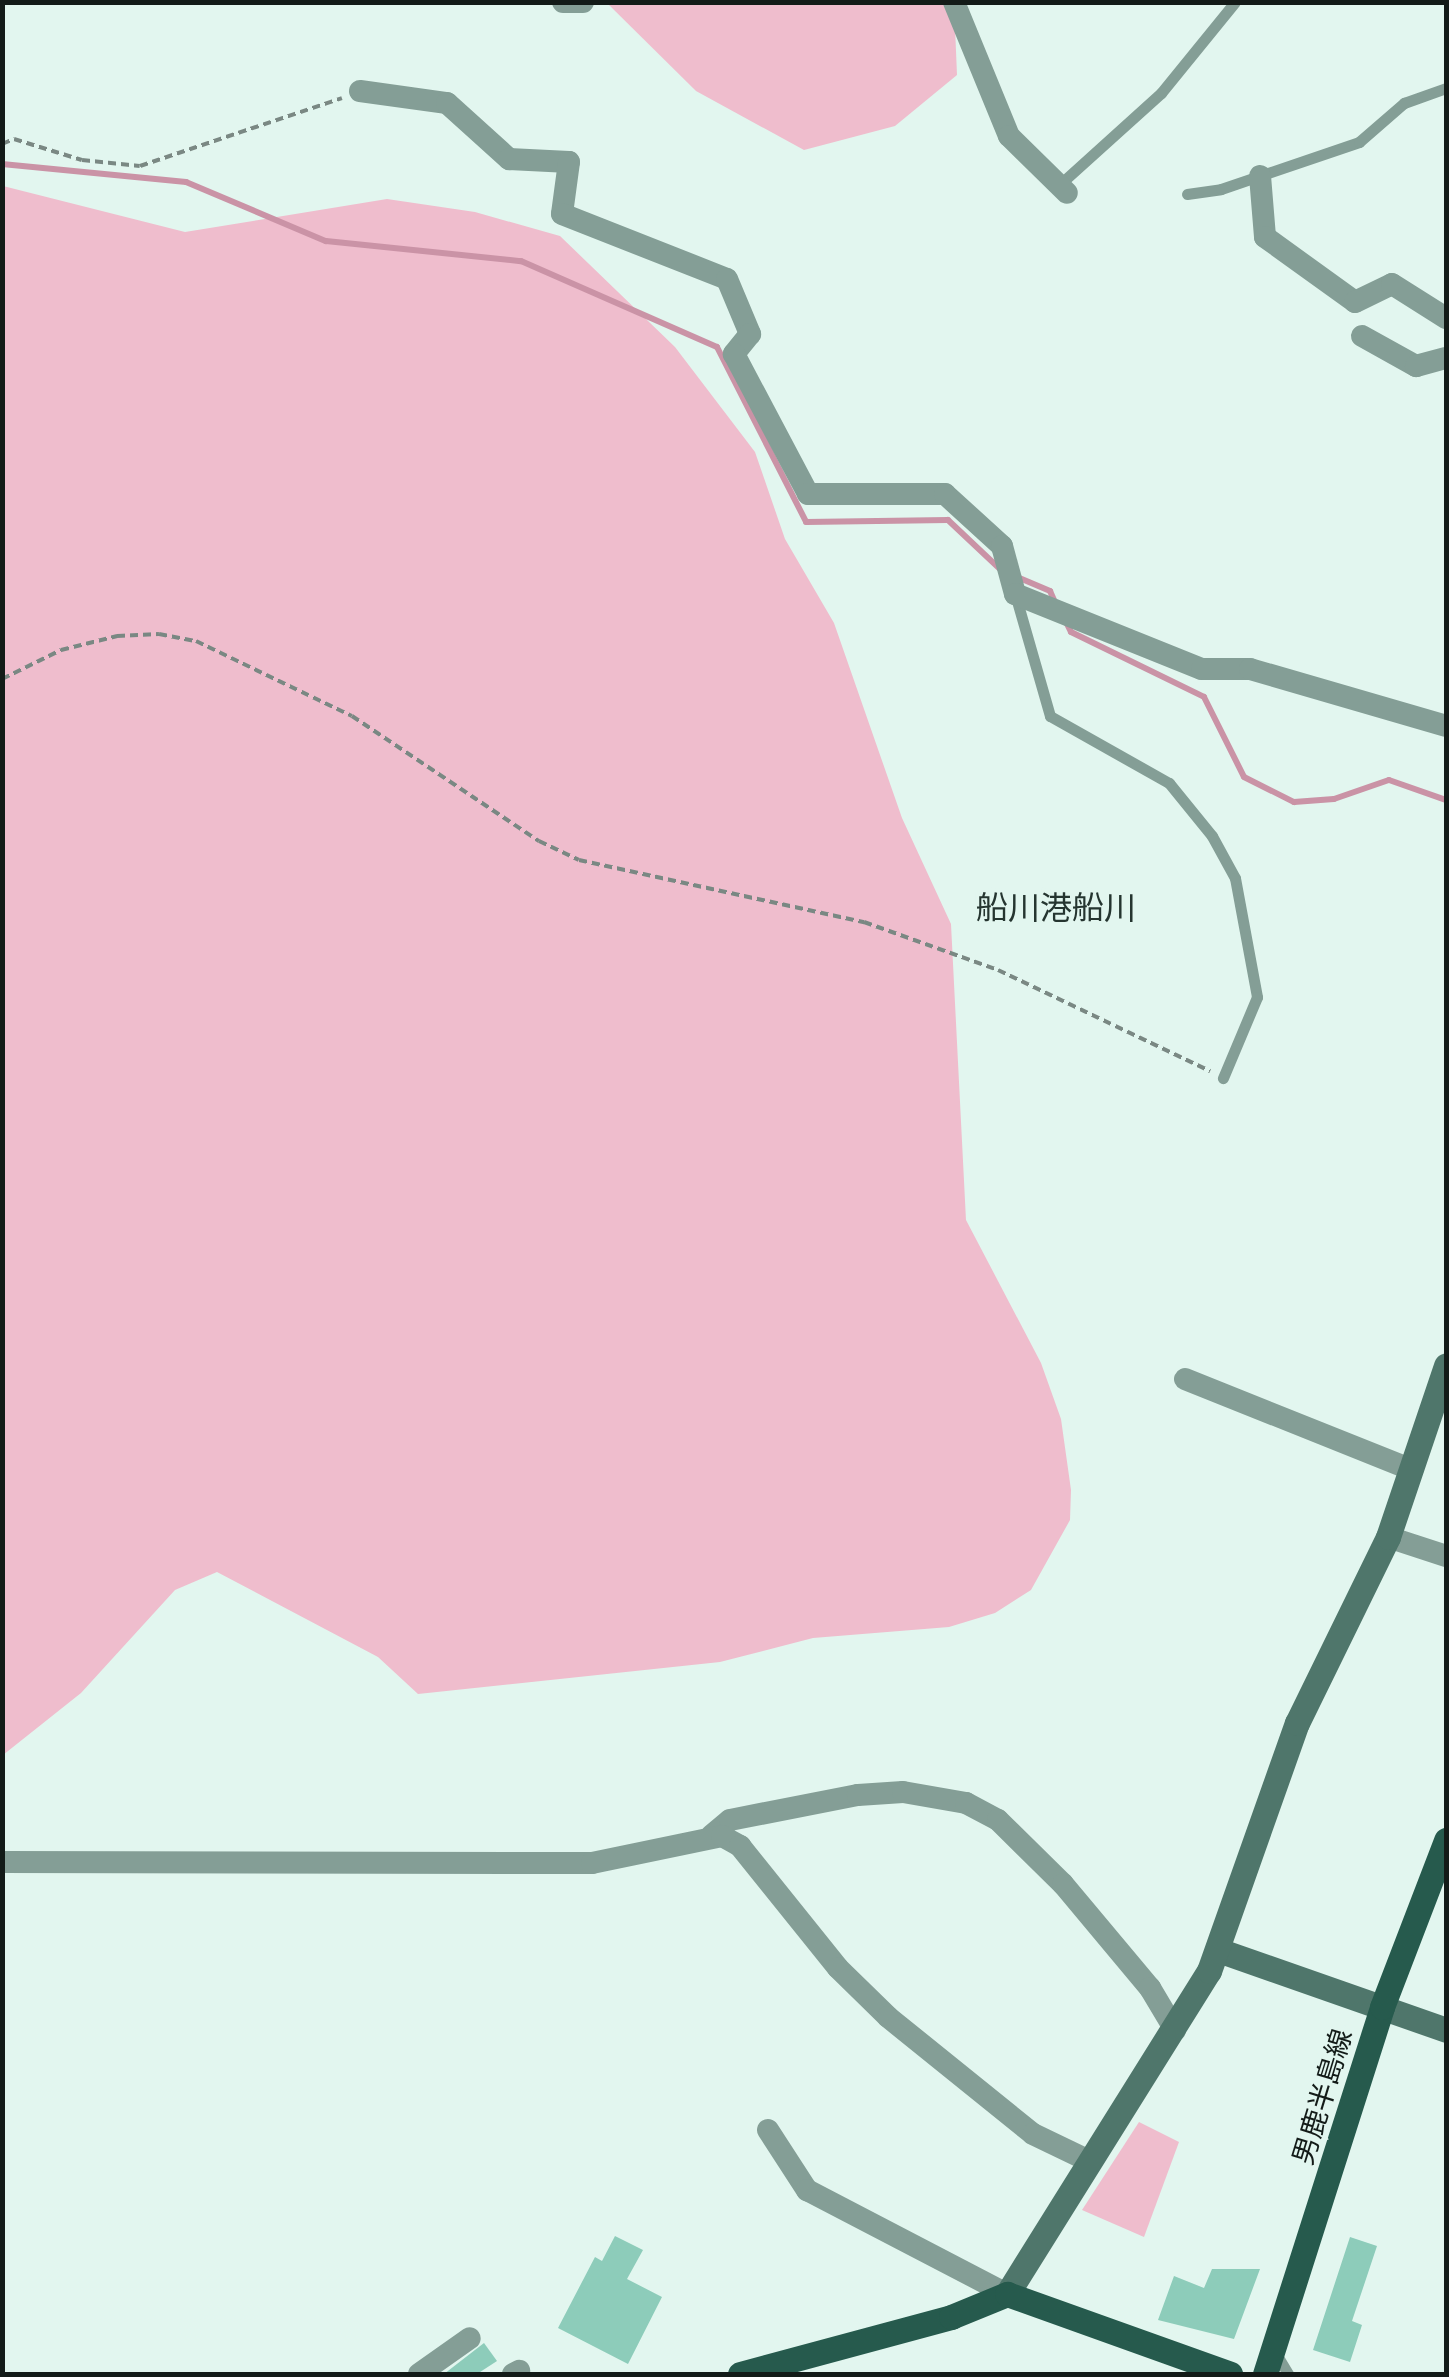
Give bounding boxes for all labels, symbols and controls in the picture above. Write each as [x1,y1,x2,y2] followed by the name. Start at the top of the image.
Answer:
[976,889,1136,927] district label: 船川港船川
[1286,2025,1360,2169] street label: 男鹿半島線

